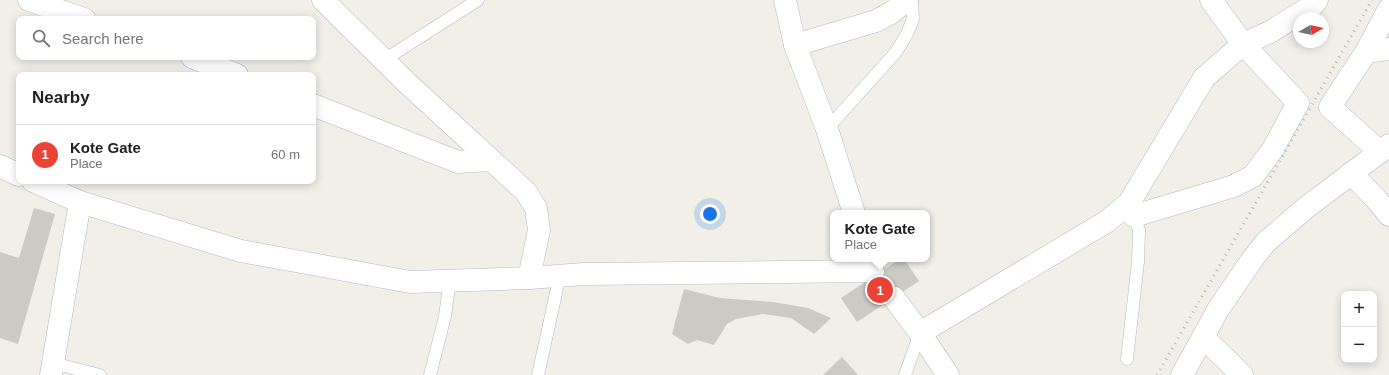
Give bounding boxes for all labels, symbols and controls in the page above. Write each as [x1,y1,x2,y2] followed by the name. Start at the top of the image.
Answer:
[1293,12,1329,48] north arrow
[16,16,316,60] search box
[30,27,52,49] icon: search
[62,30,144,47] text: Search here
[32,88,90,107] text: Nearby
[70,139,141,156] text: Kote Gate
[41,147,49,162] text: 1
[271,147,300,162] text: 60 m
[70,156,103,171] text: Place
[700,204,720,224] your location
[830,210,930,262] popup
[845,220,915,237] text: Kote Gate
[845,237,877,252] text: Place
[867,275,893,305] pin: 1
[1341,291,1377,363] map controls
[1341,291,1377,327] button: +
[1341,327,1377,363] button: −

